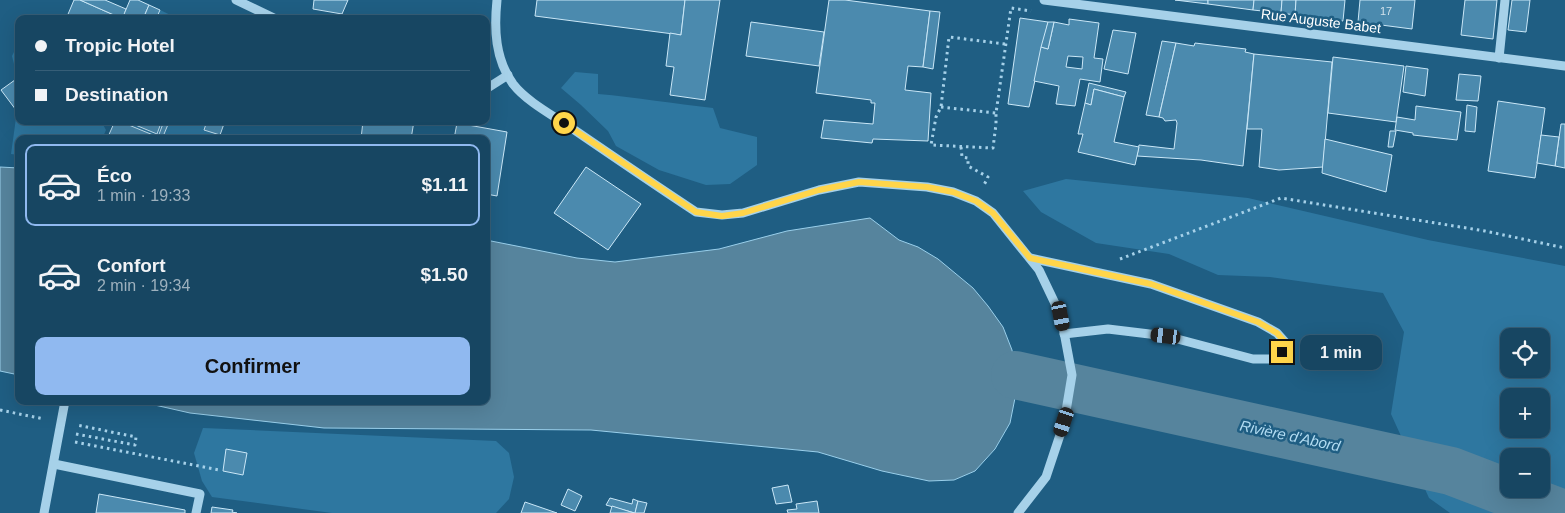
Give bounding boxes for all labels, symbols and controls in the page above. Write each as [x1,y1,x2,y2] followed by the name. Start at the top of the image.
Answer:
[1380,5,1392,17] house number: 17
[1260,6,1382,36] street label: Rue Auguste Babet
[65,35,175,56] text: Tropic Hotel
[65,84,168,105] text: Destination
[553,112,575,134] route start
[37,163,82,208] icon: car
[97,165,132,186] text: Éco
[422,174,468,195] text: $1.11
[97,187,190,204] text: 1 min · 19:33
[37,253,82,298] icon: car
[97,255,166,276] text: Confort
[420,264,468,285] text: $1.50
[97,277,190,294] text: 2 min · 19:34
[1050,300,1071,332] car
[1150,327,1181,345] car
[1500,328,1550,498] map controls
[1500,328,1550,378] button: locate
[1300,334,1382,370] callout: 1 min
[35,337,470,395] button: Confirmer
[1271,341,1293,363] route end
[1320,344,1362,361] text: 1 min
[1500,388,1550,438] button: +
[1052,405,1075,439] car
[1238,417,1342,455] water label: Rivière d'Abord
[1500,448,1550,498] button: −

